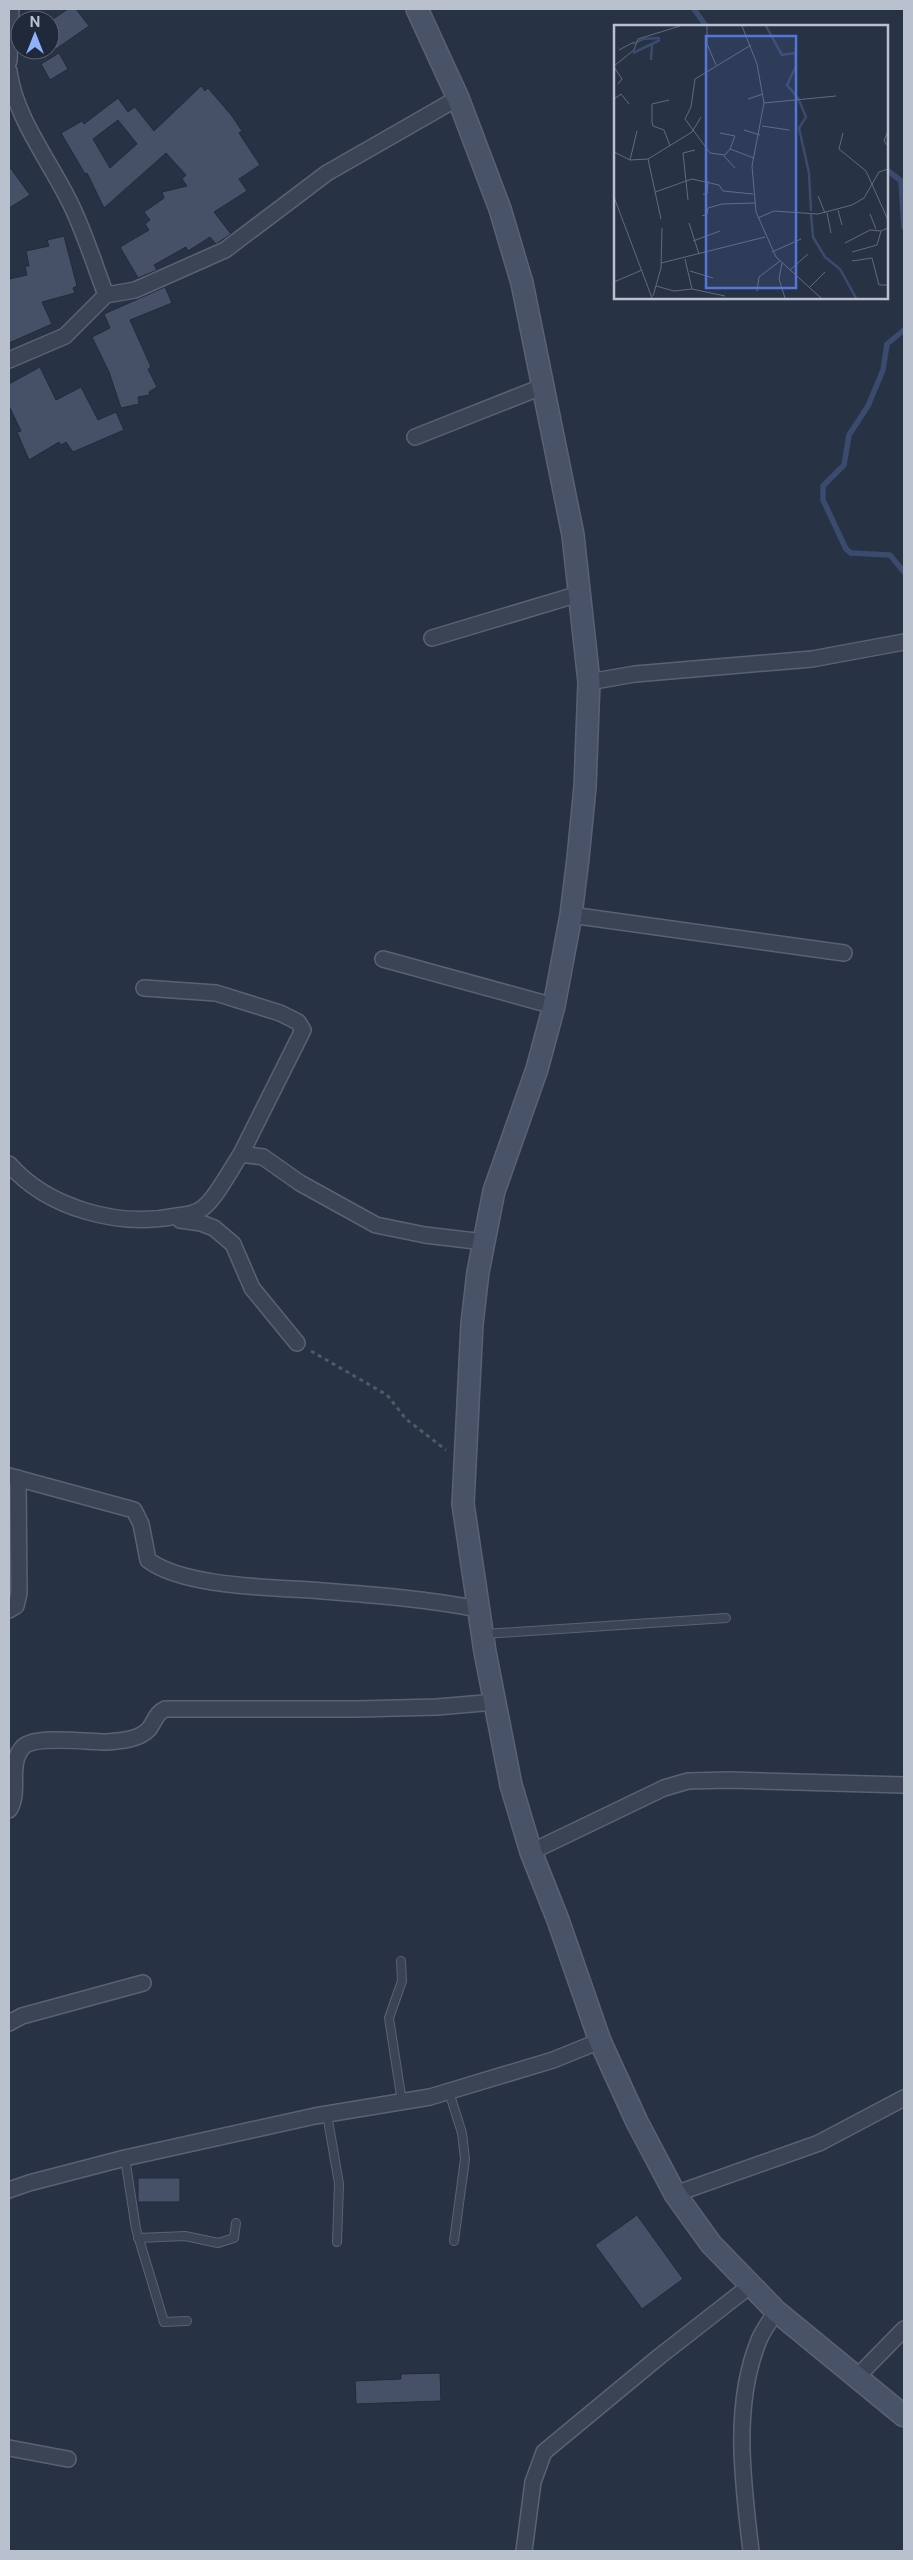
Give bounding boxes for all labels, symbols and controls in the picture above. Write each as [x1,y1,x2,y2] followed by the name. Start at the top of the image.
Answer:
[10,10,60,60] north arrow
[30,14,40,30] text: N
[614,25,888,299] inset map

